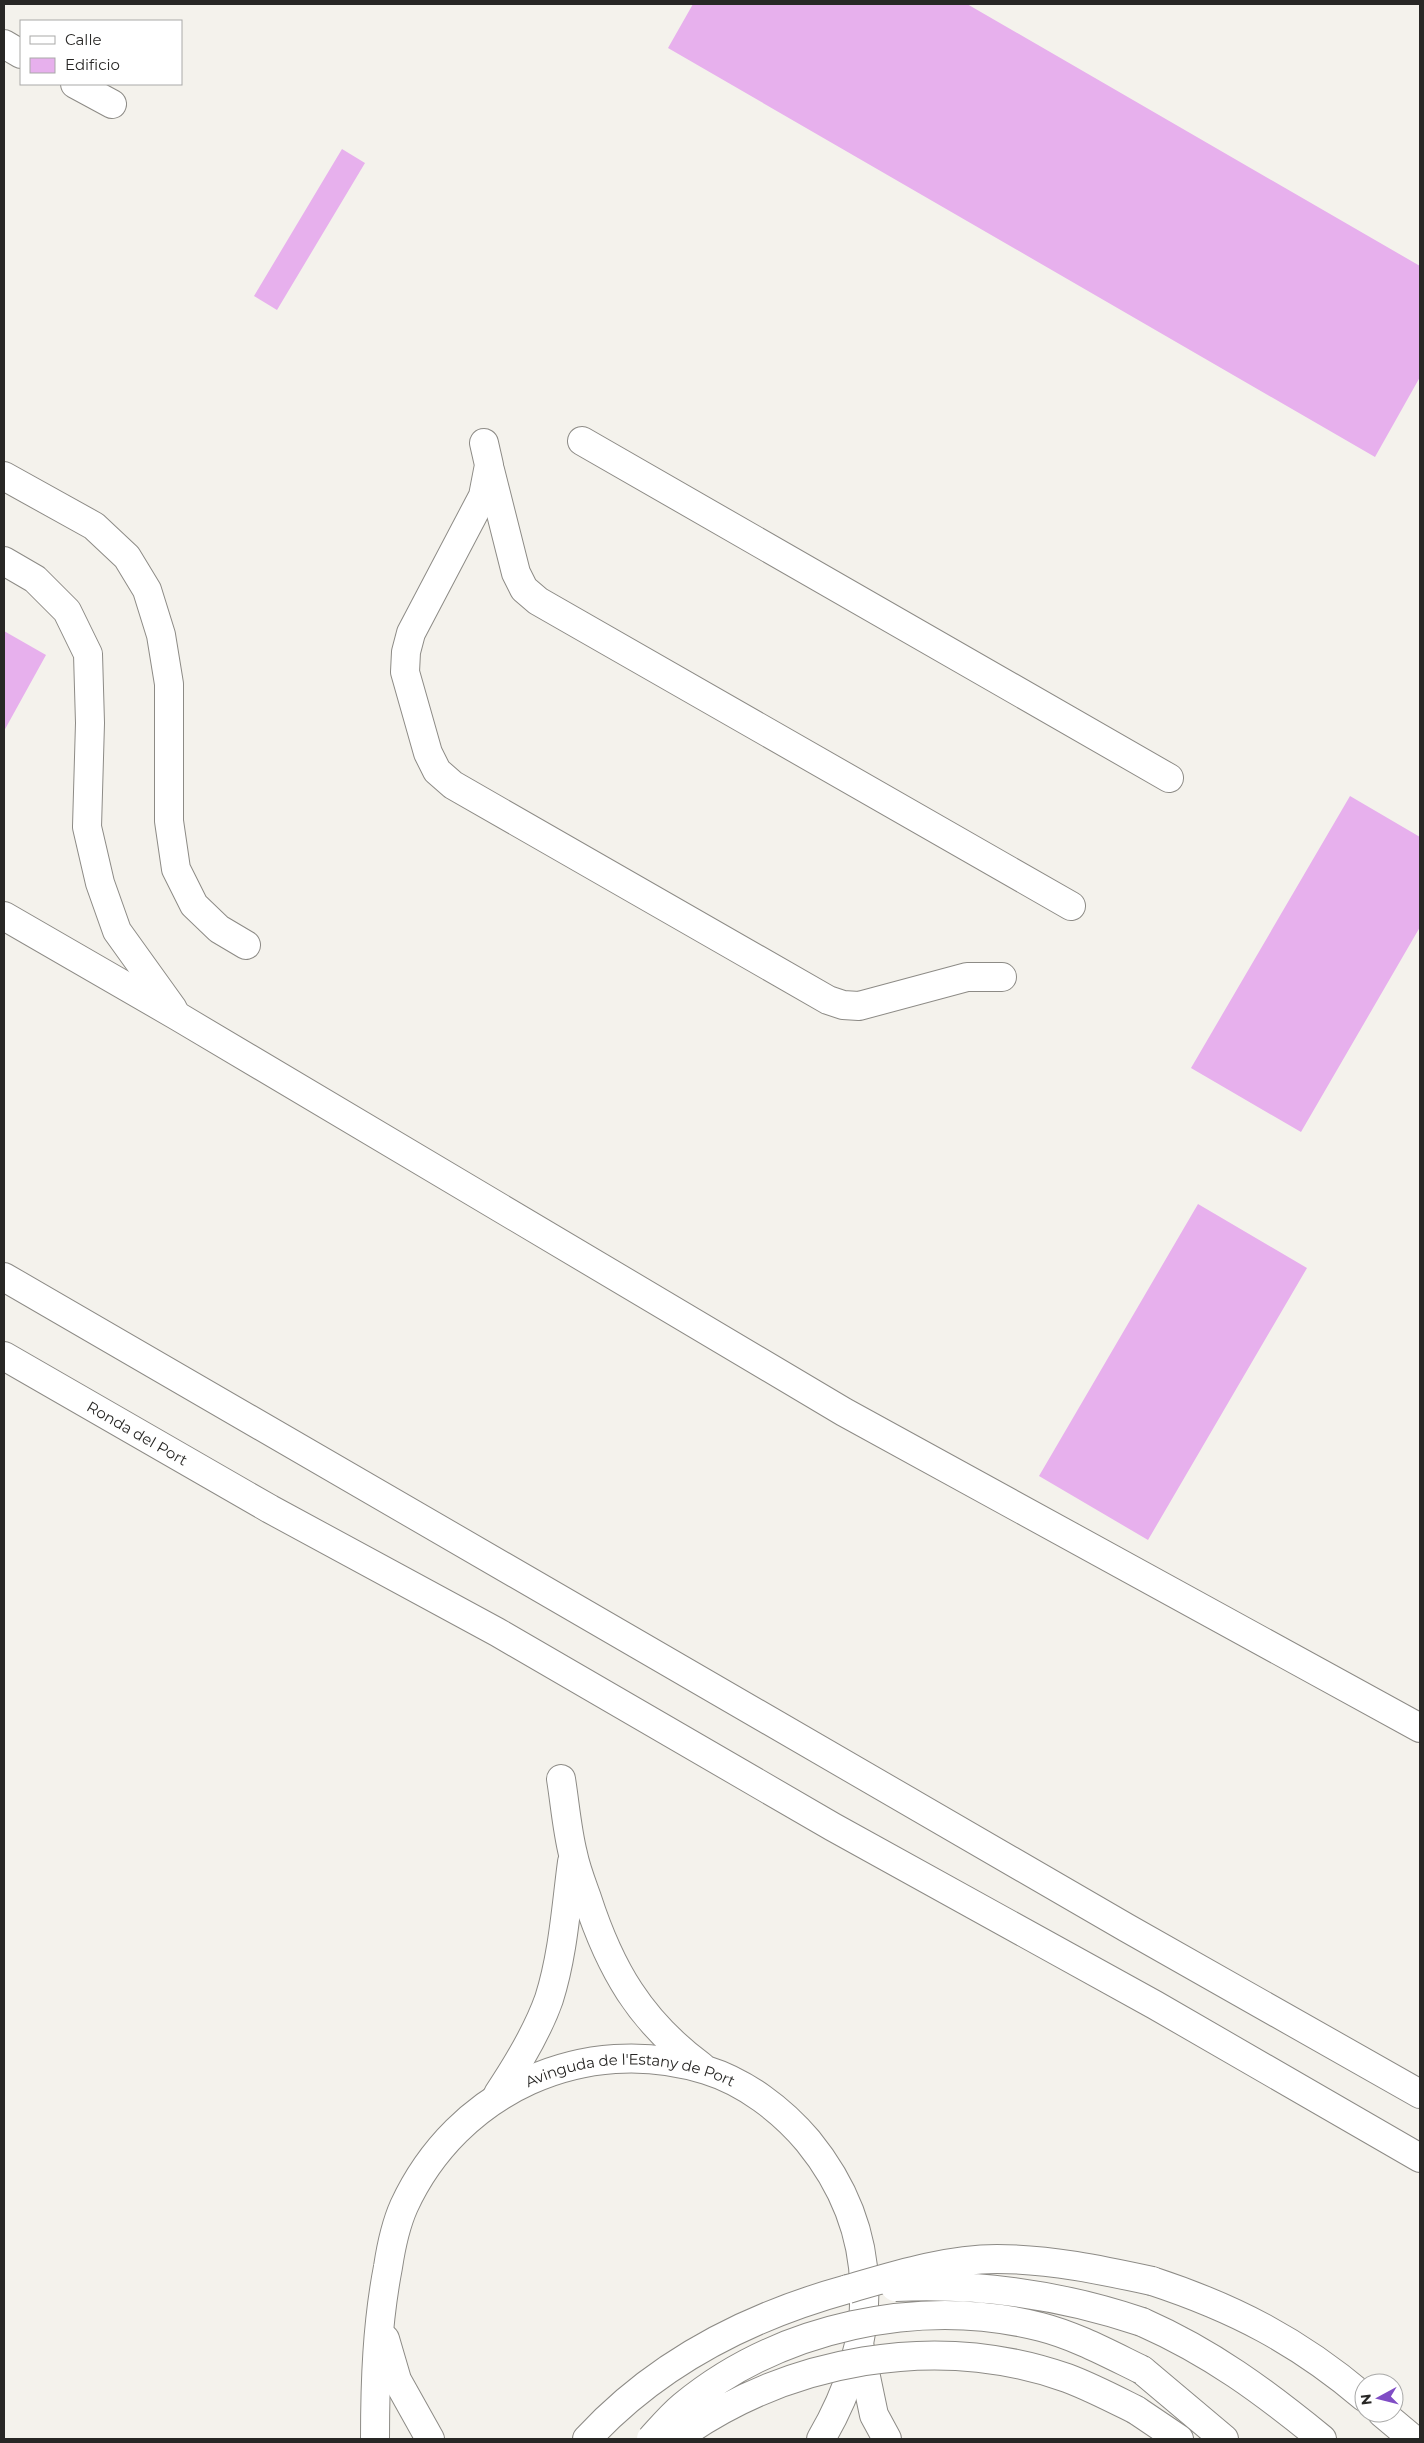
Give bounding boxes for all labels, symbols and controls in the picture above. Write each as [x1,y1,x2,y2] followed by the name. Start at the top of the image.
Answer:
[20,20,182,85] legend
[65,30,102,49] text: Calle
[65,55,120,74] text: Edificio
[84,1396,191,1469] street label: Ronda del Port
[522,2049,739,2091] text: Avinguda de l'Estany de Port
[522,2074,738,2096] street label: Avinguda de l'Estany de Port
[1354,2373,1404,2423] north arrow
[1356,2393,1376,2406] text: N

